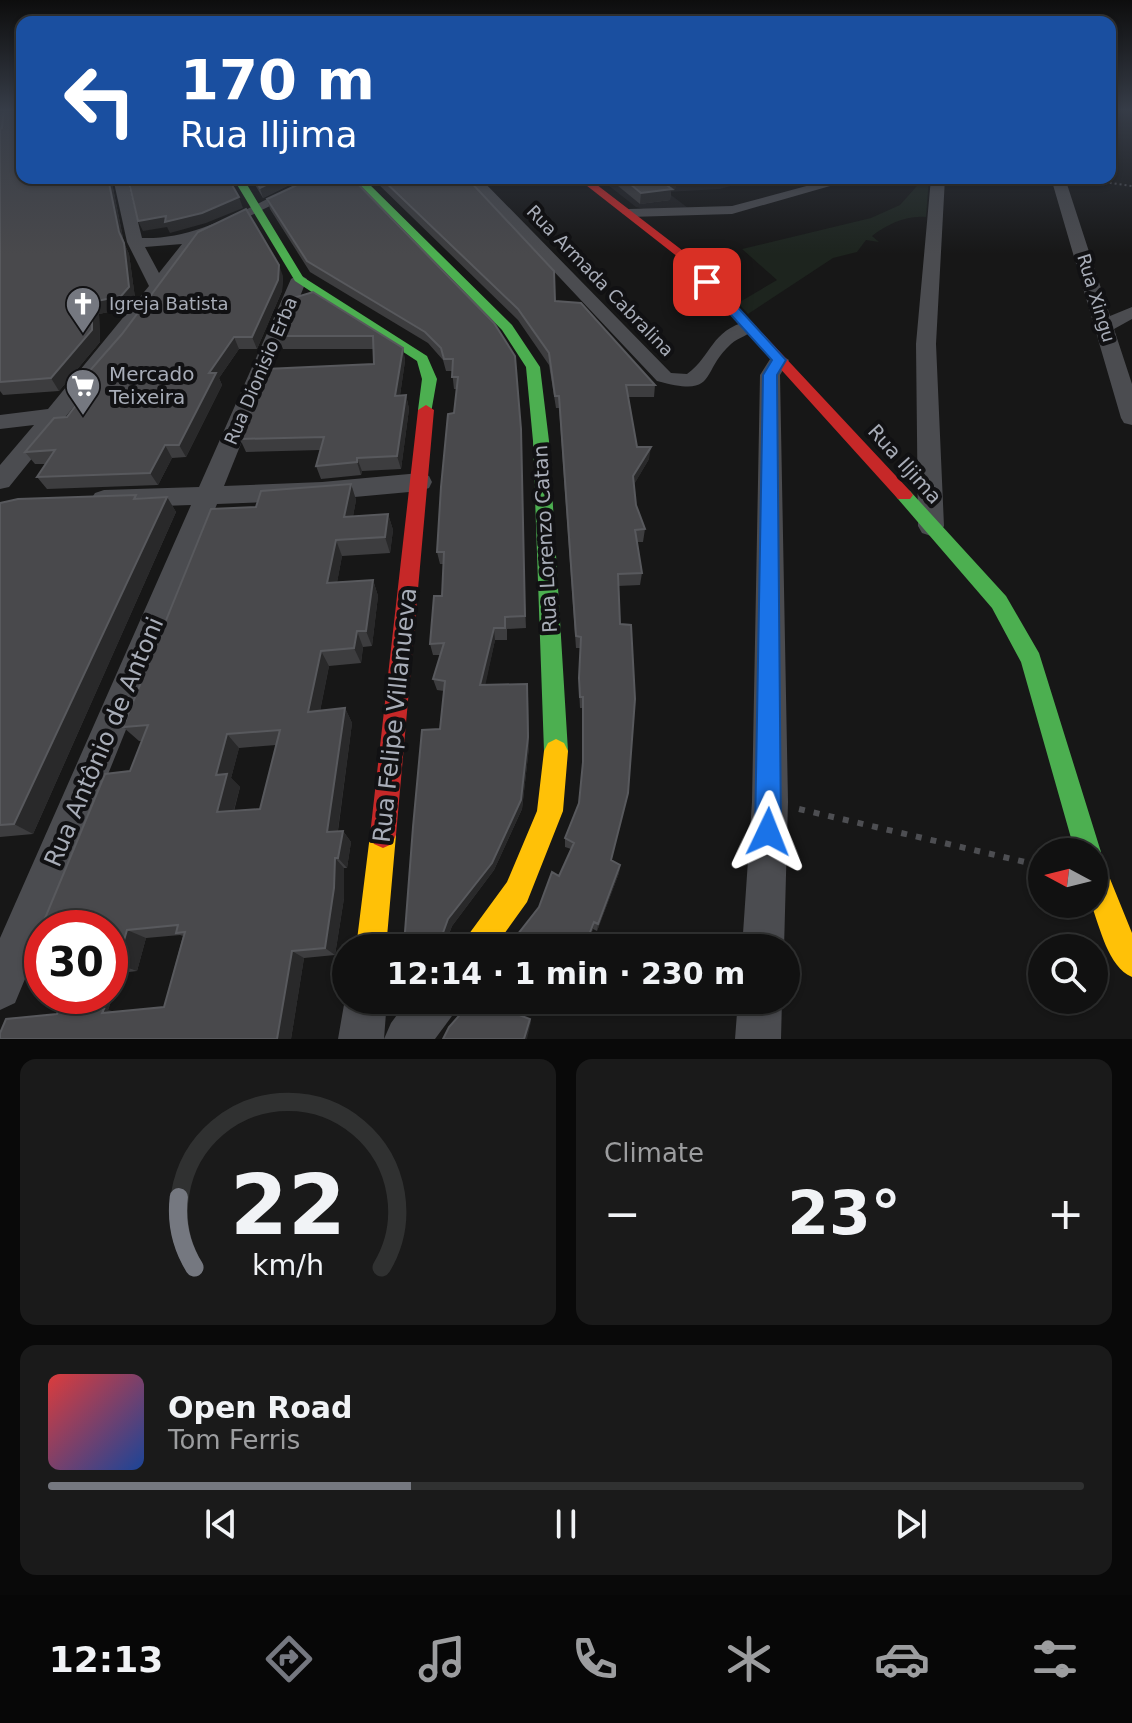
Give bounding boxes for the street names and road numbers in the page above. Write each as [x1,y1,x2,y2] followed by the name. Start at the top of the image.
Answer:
[523,201,678,361] street label: Rua Armada Cabralina
[1073,251,1120,345] street label: Rua Xingu
[220,294,301,448] street label: Rua Dionisio Erba
[863,419,947,509] street label: Rua Iljima
[528,444,562,634] street label: Rua Lorenzo Catan
[368,586,422,844] street label: Rua Felipe Villanueva
[39,613,169,871] street label: Rua Antônio de Antoni

